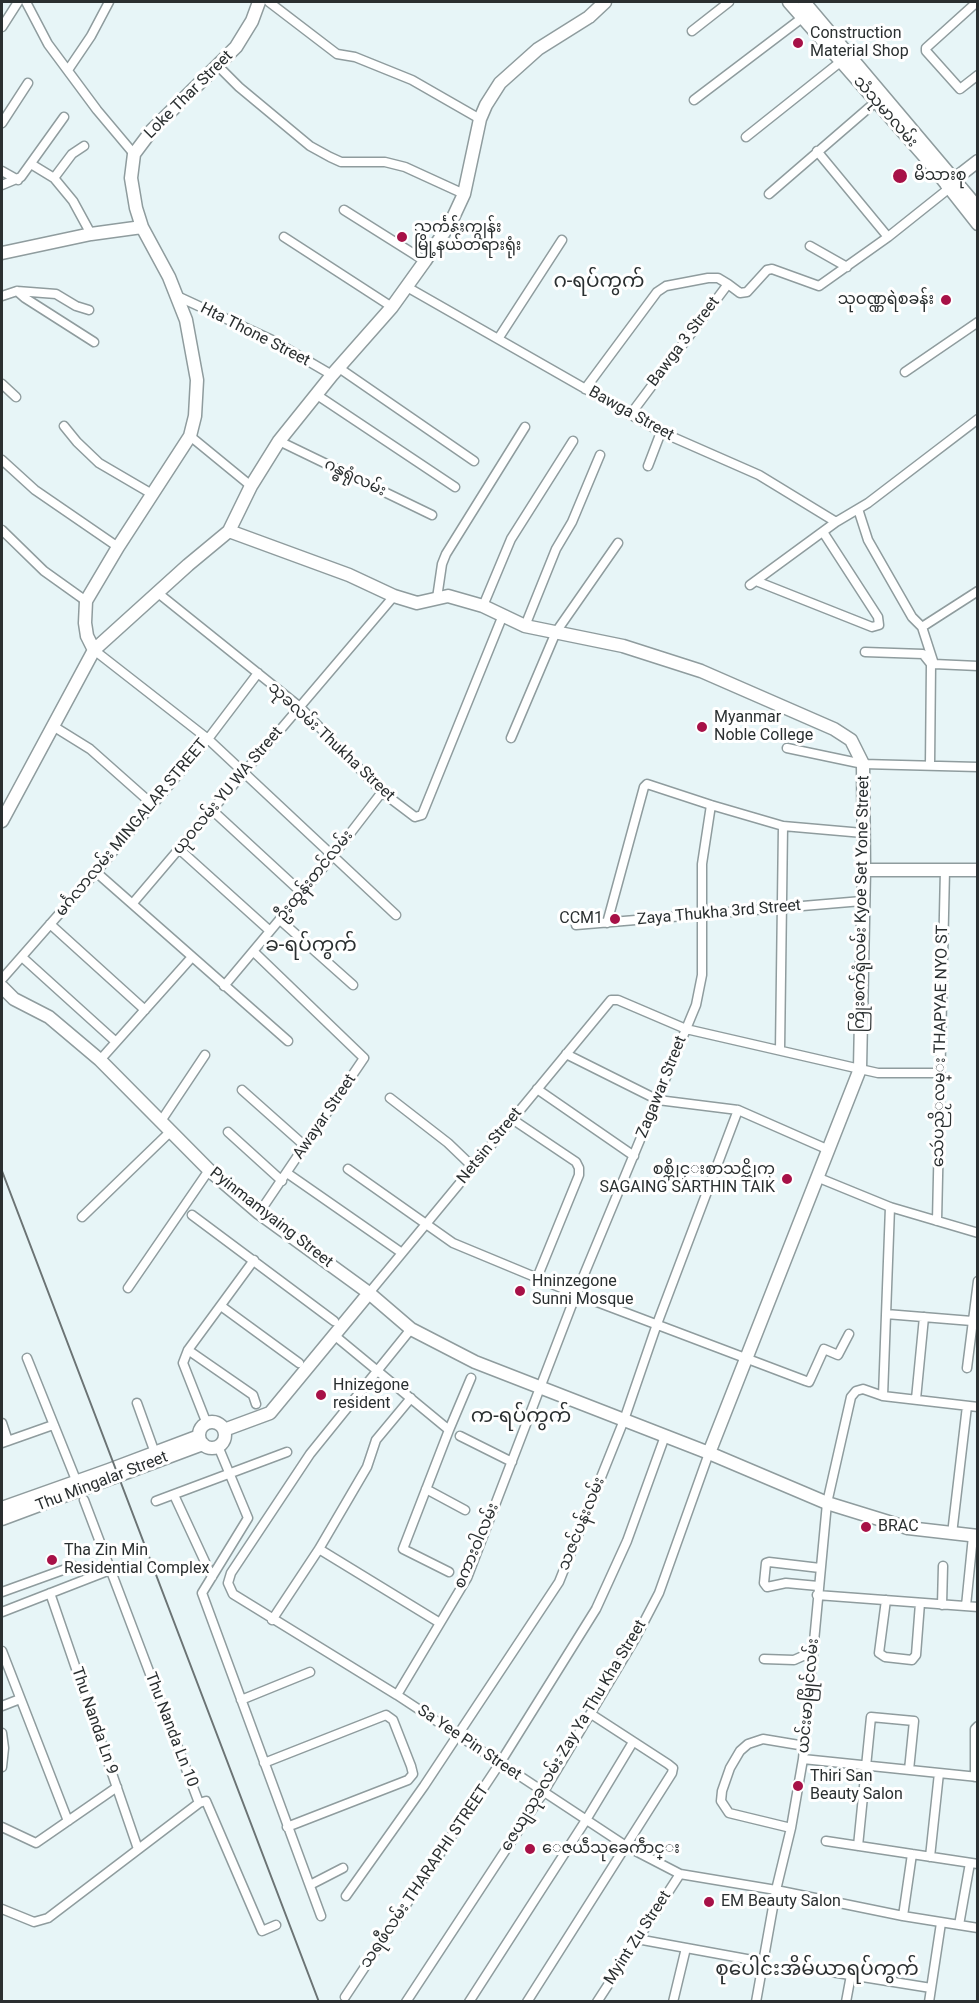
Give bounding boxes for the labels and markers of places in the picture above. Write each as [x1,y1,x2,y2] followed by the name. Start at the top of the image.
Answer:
[810,24,909,62] place label: Construction Material Shop
[791,36,805,50] marker: Construction Material Shop
[914,166,966,186] place label: မိသားစု
[891,167,909,185] marker: မိသားစု
[414,218,521,256] place label: သင်္ကန်းကျွန်း မြို့နယ်တရားရုံး
[395,230,409,244] marker: သင်္ကန်းကျွန်း မြို့နယ်တရားရုံး
[838,290,934,310] place label: သုဝဏ္ဏရဲစခန်း
[939,293,953,307] marker: သုဝဏ္ဏရဲစခန်း
[714,708,813,746] place label: Myanmar Noble College
[695,720,709,734] marker: Myanmar Noble College
[559,909,603,929] place label: CCM1
[608,912,622,926] marker: CCM1
[600,1160,775,1198] place label: စစ္ကိုင္းစာသင္တိုက္ SAGAING SARTHIN TAIK
[780,1172,794,1186] marker: စစ္ကိုင္းစာသင္တိုက္ SAGAING SARTHIN TAIK
[532,1272,634,1310] place label: Hninzegone Sunni Mosque
[513,1284,527,1298] marker: Hninzegone Sunni Mosque
[333,1376,409,1414] place label: Hnizegone resident
[314,1388,328,1402] marker: Hnizegone resident
[878,1517,919,1537] place label: BRAC
[859,1520,873,1534] marker: BRAC
[64,1541,209,1579] place label: Tha Zin Min Residential Complex
[45,1553,59,1567] marker: Tha Zin Min Residential Complex
[810,1767,903,1805] place label: Thiri San Beauty Salon
[791,1779,805,1793] marker: Thiri San Beauty Salon
[542,1839,680,1859] place label: ေဇယဵသုခေကဵာင္း
[523,1842,537,1856] marker: ေဇယဵသုခေကဵာင္း
[721,1892,841,1912] place label: EM Beauty Salon
[702,1895,716,1909] marker: EM Beauty Salon

